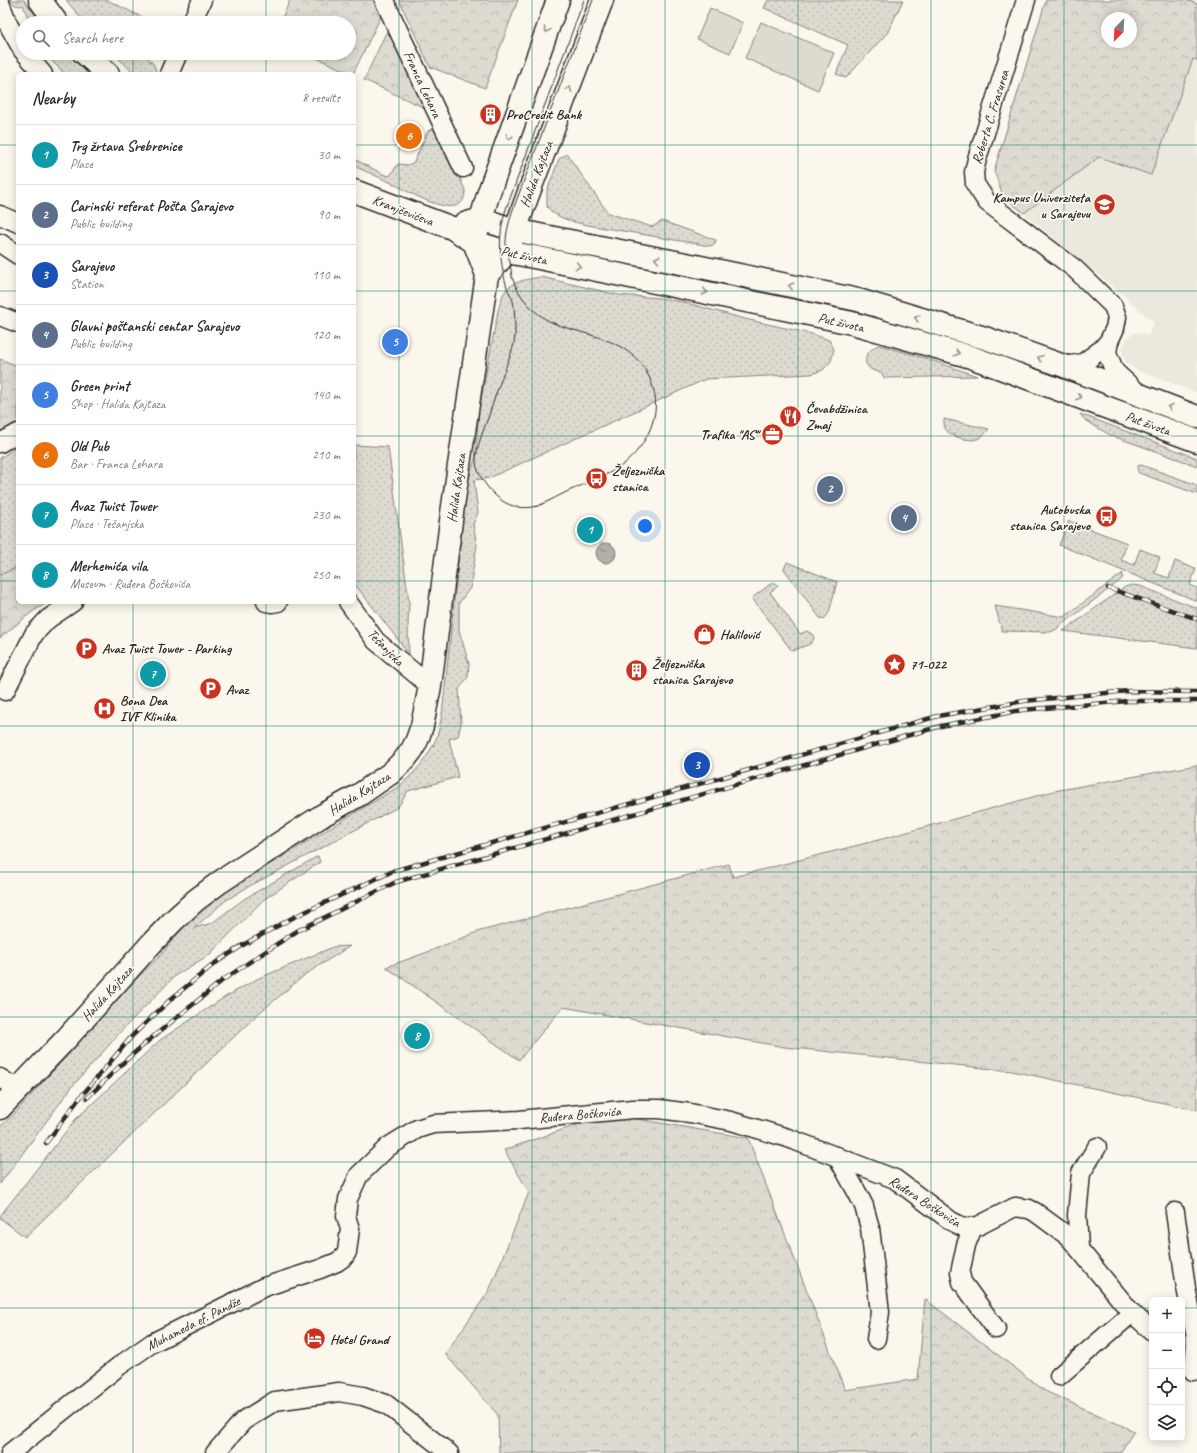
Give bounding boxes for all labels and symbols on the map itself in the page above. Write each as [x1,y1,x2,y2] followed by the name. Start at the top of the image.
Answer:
[1101,12,1137,48] north arrow
[543,27,551,34] one-way arrow
[400,48,446,122] street label: Franca Lehara
[968,67,1013,166] street label: Roberta C. Frasurea
[564,85,572,92] one-way arrow
[477,101,503,127] building icon: ProCredit Bank
[506,106,583,123] place label: ProCredit Bank
[396,121,422,151] pin: 6
[505,134,513,141] one-way arrow
[516,138,557,210] street label: Halida Kajtaza
[993,189,1092,222] place label: Kampus Univerziteta u Sarajevu
[370,191,437,230] street label: Kranjčevićeva
[1092,192,1118,218] school or university icon: Kampus Univerziteta u Sarajevu
[499,242,550,269] street label: Put života
[654,255,660,263] one-way arrow
[574,261,581,269] one-way arrow
[788,282,794,290] one-way arrow
[702,288,708,296] one-way arrow
[816,309,867,336] street label: Put života
[913,314,920,323] one-way arrow
[382,327,408,357] pin: 5
[953,348,960,357] one-way arrow
[1037,354,1044,363] one-way arrow
[1075,393,1082,401] one-way arrow
[806,400,868,433] place label: Čevabdžinica Zmaj
[777,403,803,429] restaurant icon: Čevabdžinica Zmaj
[1166,403,1173,412] one-way arrow
[1123,408,1174,440] street label: Put života
[760,421,786,447] office icon: Trafika "AS"
[700,426,762,443] place label: Trafika "AS"
[443,451,470,524] street label: Halida Kajtaza
[612,462,666,495] place label: Željeznička stanica
[584,465,610,491] bus stop icon: Željeznička stanica
[817,474,843,504] pin: 2
[1010,501,1092,534] place label: Autobuska stanica Sarajevo
[891,503,917,533] pin: 4
[1093,504,1119,530] bus stop icon: Autobuska stanica Sarajevo
[577,515,603,545] pin: 1
[635,516,655,536] your location
[692,621,718,647] shop icon: Halilović
[364,625,408,671] street label: Tešanjska
[720,626,761,643] place label: Halilović
[73,635,99,661] parking icon: Avaz Twist Tower - Parking
[102,640,232,657] place label: Avaz Twist Tower - Parking
[881,651,907,677] place icon: 71-022
[652,655,733,688] place label: Željeznička stanica Sarajevo
[910,656,948,673] place label: 71-022
[624,658,650,684] building icon: Željeznička stanica Sarajevo
[140,659,166,689] pin: 7
[198,676,224,702] parking icon: Avaz
[226,681,250,698] place label: Avaz
[120,692,177,725] place label: Bona Dea IVF Klinika
[91,695,117,721] hospital icon: Bona Dea IVF Klinika
[684,750,710,780] pin: 3
[325,767,394,819] street label: Halida Kajtaza
[78,961,138,1025] street label: Halida Kajtaza
[404,1021,430,1051] pin: 8
[539,1102,622,1127] street label: Ruđera Boškovića
[886,1172,964,1231] street label: Ruđera Boškovića
[143,1292,244,1354] street label: Muhameda ef. Pandže
[301,1326,327,1352] hotel icon: Hotel Grand
[330,1331,391,1348] place label: Hotel Grand

